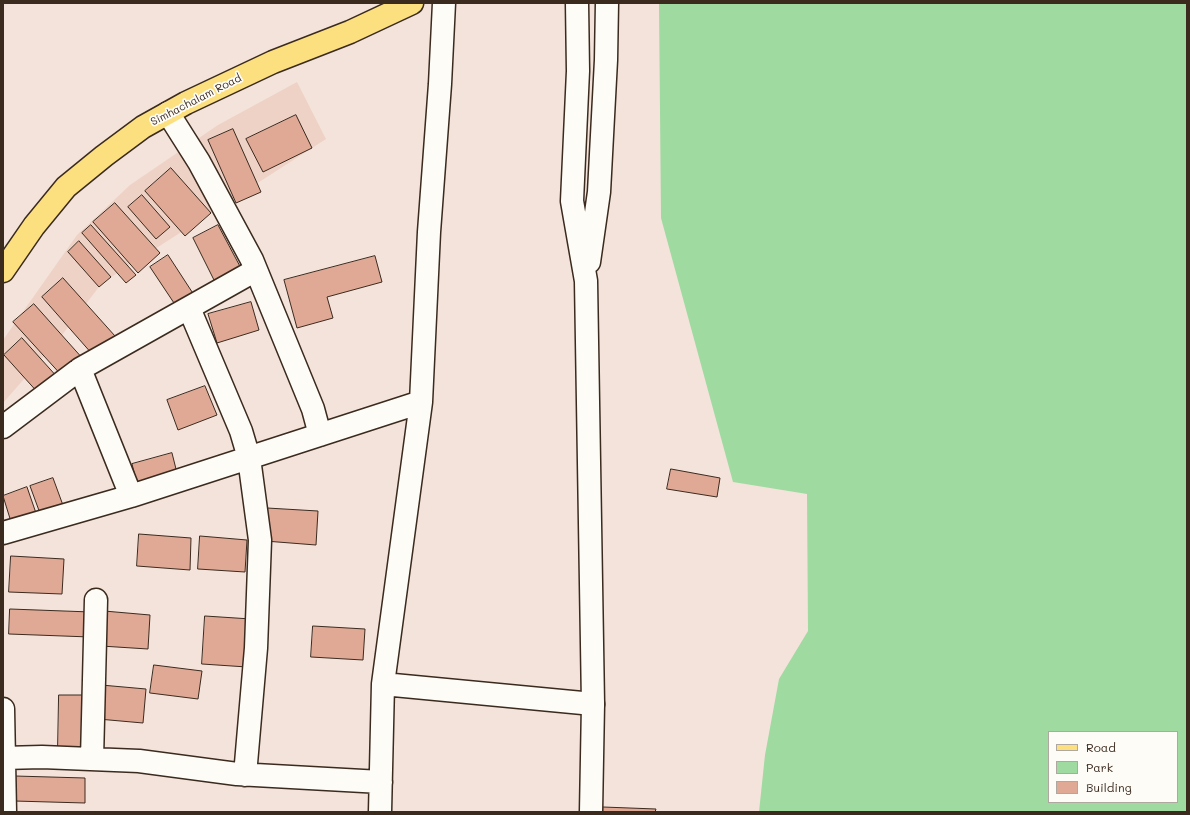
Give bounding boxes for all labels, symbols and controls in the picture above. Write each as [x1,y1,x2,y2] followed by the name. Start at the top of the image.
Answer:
[148,71,244,129] street label: Simhachalam Road
[1048,731,1178,803] legend
[1086,739,1116,755] text: Road
[1086,759,1113,775] text: Park
[1086,779,1132,795] text: Building

